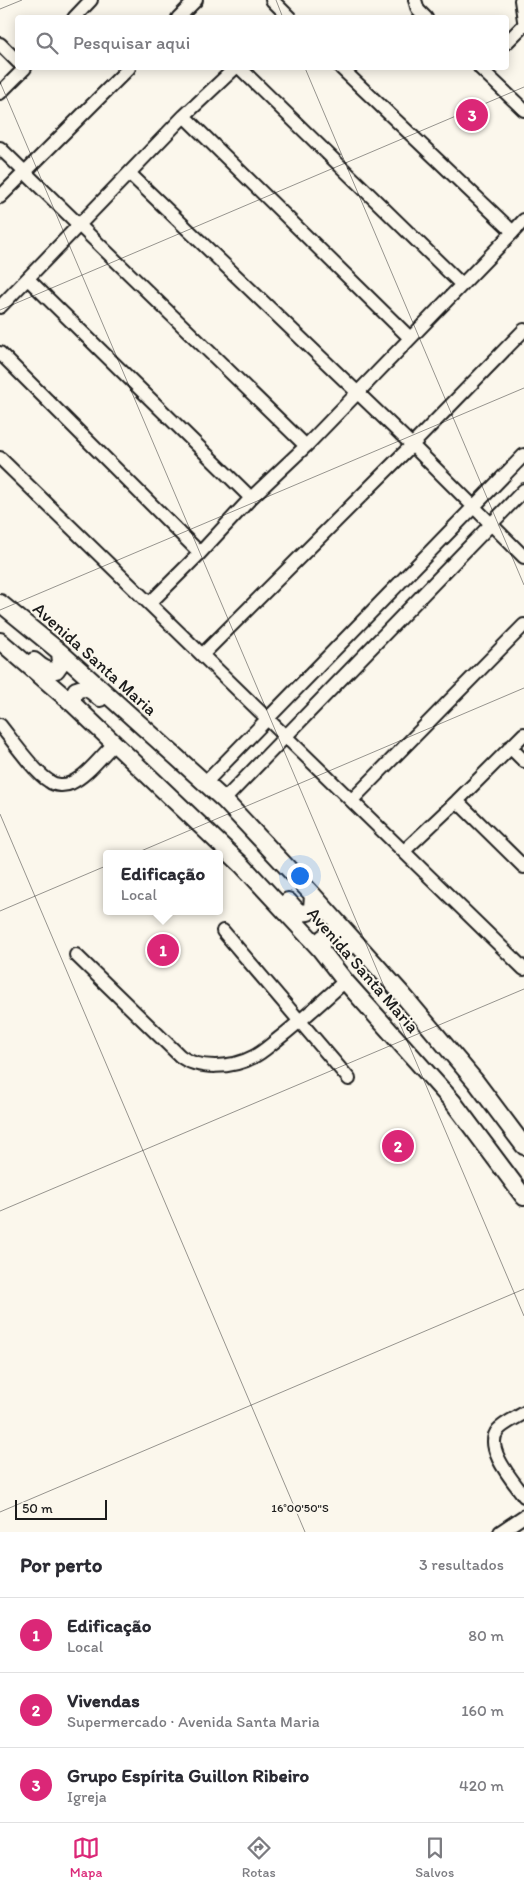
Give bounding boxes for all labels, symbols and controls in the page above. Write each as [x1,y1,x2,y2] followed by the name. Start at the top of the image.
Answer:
[15,15,509,70] search box
[33,29,61,57] icon: search
[73,31,190,54] text: Pesquisar aqui
[456,96,488,134] pin: 3
[28,598,162,721] street label: Avenida Santa Maria
[103,850,223,915] popup
[121,862,205,885] text: Edificação
[287,863,313,889] your location
[121,885,157,904] text: Local
[302,903,424,1037] street label: Avenida Santa Maria
[147,931,179,969] pin: 1
[382,1127,414,1165] pin: 2
[15,1497,108,1520] scale bar
[22,1500,53,1517] text: 50 m
[271,1501,329,1515] text: 16°00'50"S
[20,1552,102,1577] text: Por perto
[419,1555,504,1574] text: 3 resultados
[67,1614,151,1637] text: Edificação
[32,1626,40,1645] text: 1
[468,1626,504,1645] text: 80 m
[67,1637,103,1656] text: Local
[67,1689,140,1712] text: Vivendas
[32,1701,40,1720] text: 2
[461,1701,504,1720] text: 160 m
[67,1712,320,1731] text: Supermercado · Avenida Santa Maria
[67,1764,309,1787] text: Grupo Espírita Guillon Ribeiro
[32,1776,40,1795] text: 3
[459,1776,504,1795] text: 420 m
[67,1787,107,1806] text: Igreja
[70,1834,102,1881] tab: Mapa
[242,1834,276,1881] tab: Rotas
[415,1834,454,1881] tab: Salvos

